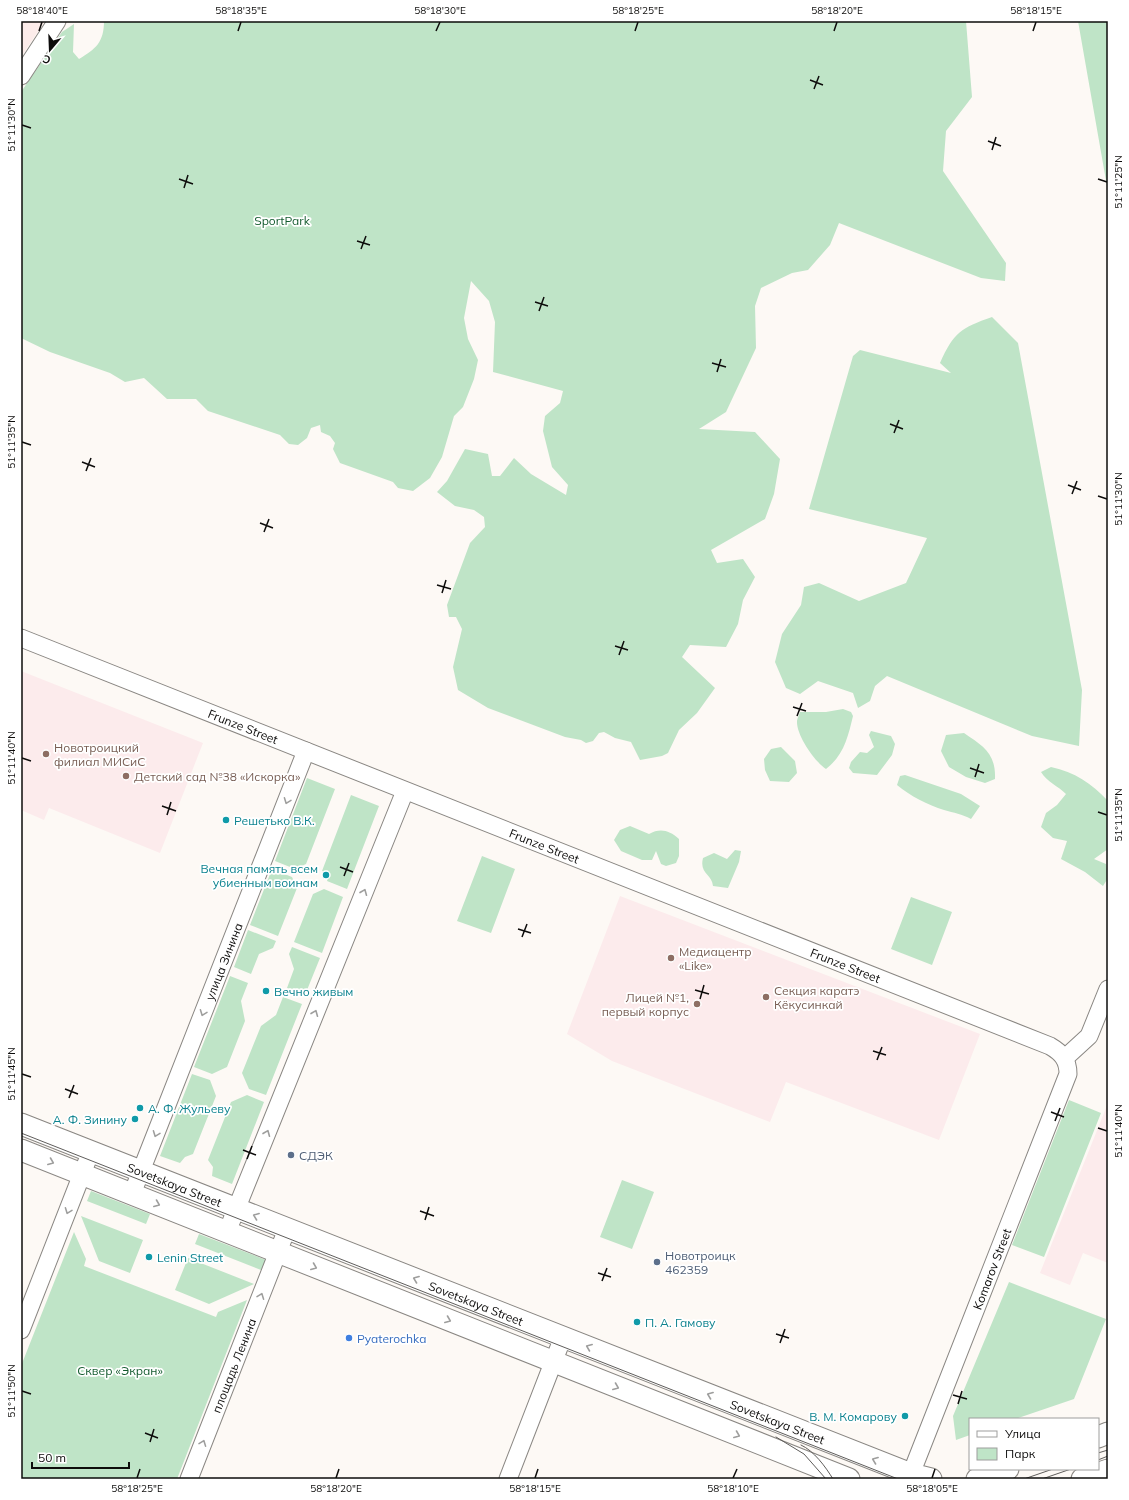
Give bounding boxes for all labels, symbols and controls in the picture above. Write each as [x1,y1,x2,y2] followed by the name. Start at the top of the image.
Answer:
[16,4,68,17] text: 58°18'40"E
[215,4,267,17] text: 58°18'35"E
[414,4,466,17] text: 58°18'30"E
[612,4,664,17] text: 58°18'25"E
[811,4,863,17] text: 58°18'20"E
[1010,4,1062,17] text: 58°18'15"E
[30,30,70,70] north arrow
[40,51,53,67] text: С
[5,98,18,152] text: 51°11'30"N
[1112,155,1125,209] text: 51°11'25"N
[254,213,311,228] park label: SportPark
[5,415,18,469] text: 51°11'35"N
[1112,472,1125,526] text: 51°11'30"N
[206,705,280,747] street label: Frunze Street
[5,731,18,785] text: 51°11'40"N
[54,740,145,769] place label: Новотроицкий филиал МИСиС
[41,749,51,759] marker: Новотроицкий филиал МИСиС
[134,769,301,784] place label: Детский сад №38 «Искорка»
[121,771,131,781] marker: Детский сад №38 «Искорка»
[1112,788,1125,842] text: 51°11'35"N
[283,797,291,804] one-way arrow
[234,813,315,828] place label: Решетько В.К.
[221,815,231,825] marker: Решетько В.К.
[507,825,582,866] street label: Frunze Street
[200,861,318,890] place label: Вечная память всем убиенным воинам
[321,870,331,880] marker: Вечная память всем убиенным воинам
[359,889,367,897] one-way arrow
[201,920,245,1002] street label: улица Зинина
[679,944,752,973] place label: Медиацентр «Like»
[808,944,883,986] street label: Frunze Street
[666,953,676,963] marker: Медиацентр «Like»
[774,983,860,1012] place label: Секция каратэ Кёкусинкай
[274,984,353,999] place label: Вечно живым
[261,986,271,996] marker: Вечно живым
[602,990,689,1019] place label: Лицей №1, первый корпус
[761,992,771,1002] marker: Секция каратэ Кёкусинкай
[692,999,702,1009] marker: Лицей №1, первый корпус
[200,1009,208,1016] one-way arrow
[311,1009,319,1016] one-way arrow
[5,1047,18,1101] text: 51°11'45"N
[148,1101,231,1116] place label: А. Ф. Жульеву
[135,1103,145,1113] marker: А. Ф. Жульеву
[1112,1104,1125,1158] text: 51°11'40"N
[53,1112,127,1127] place label: А. Ф. Зинину
[130,1114,140,1124] marker: А. Ф. Зинину
[153,1129,161,1137] one-way arrow
[262,1130,270,1137] one-way arrow
[299,1148,333,1163] place label: СДЭК
[286,1150,296,1160] marker: СДЭК
[48,1158,55,1166] one-way arrow
[125,1159,224,1210] street label: Sovetskaya Street
[154,1200,161,1208] one-way arrow
[64,1207,72,1214] one-way arrow
[252,1213,259,1221] one-way arrow
[970,1226,1014,1312] street label: Komarov Street
[665,1248,736,1277] place label: Новотроицк 462359
[157,1250,223,1265] place label: Lenin Street
[144,1252,154,1262] marker: Lenin Street
[652,1257,662,1267] marker: Новотроицк 462359
[311,1262,318,1270] one-way arrow
[412,1276,419,1284] one-way arrow
[427,1278,526,1328] street label: Sovetskaya Street
[256,1292,264,1300] one-way arrow
[444,1315,451,1323] one-way arrow
[645,1315,716,1330] place label: П. А. Гамову
[208,1316,259,1415] street label: площадь Ленина
[632,1317,642,1327] marker: П. А. Гамову
[357,1331,426,1346] place label: Pyaterochka
[344,1333,354,1343] marker: Pyaterochka
[586,1344,593,1352] one-way arrow
[77,1363,164,1378] park label: Сквер «Экран»
[5,1364,18,1418] text: 51°11'50"N
[613,1382,620,1390] one-way arrow
[707,1391,714,1399] one-way arrow
[728,1396,827,1447] street label: Sovetskaya Street
[809,1409,897,1424] place label: В. М. Комарову
[900,1411,910,1421] marker: В. М. Комарову
[969,1418,1099,1470] legend
[1004,1426,1041,1441] text: Улица
[733,1430,740,1438] one-way arrow
[199,1439,207,1446] one-way arrow
[32,1444,129,1470] scale bar
[1005,1446,1036,1461] text: Парк
[38,1450,66,1465] text: 50 m
[871,1456,878,1464] one-way arrow
[111,1482,163,1495] text: 58°18'25"E
[310,1482,362,1495] text: 58°18'20"E
[509,1482,561,1495] text: 58°18'15"E
[707,1482,759,1495] text: 58°18'10"E
[906,1482,958,1495] text: 58°18'05"E

